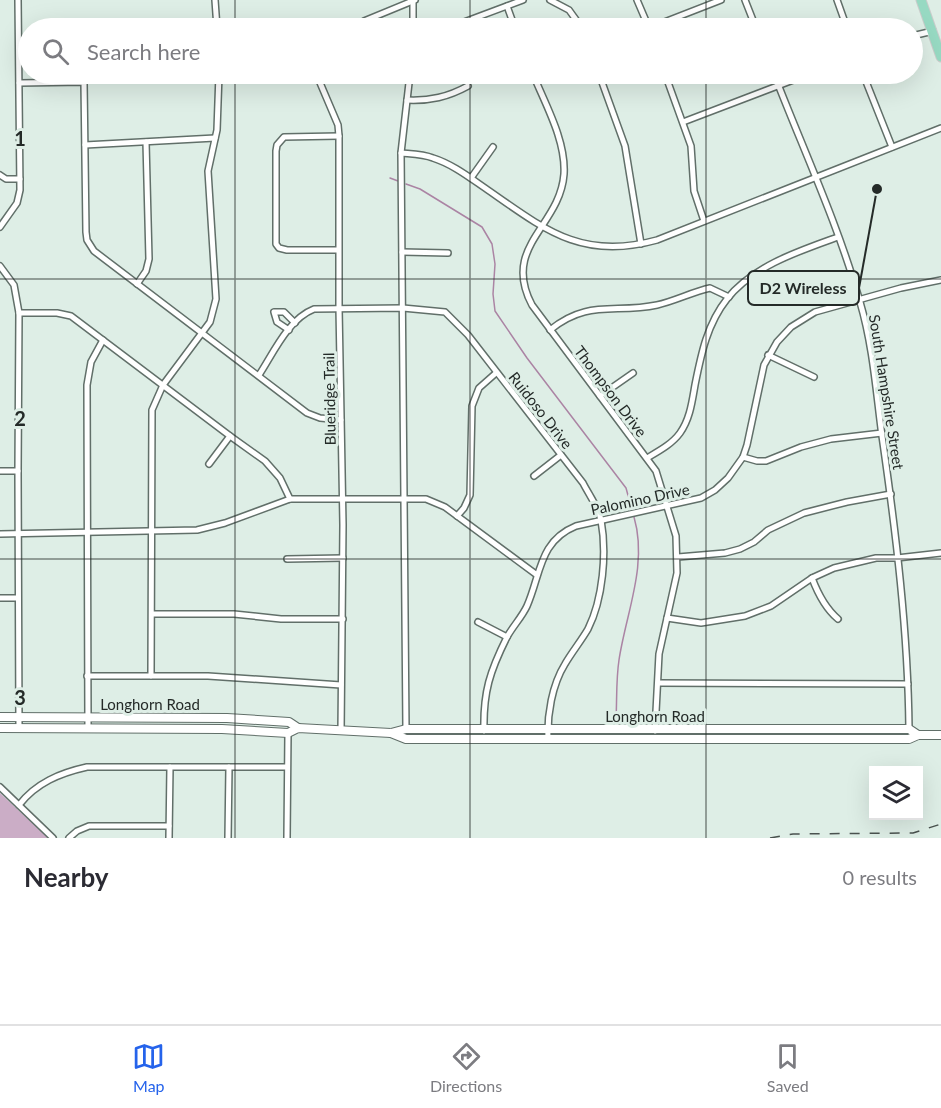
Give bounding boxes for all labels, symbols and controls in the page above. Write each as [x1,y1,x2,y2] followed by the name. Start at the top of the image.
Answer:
[18,18,923,84] search box
[39,35,72,68] icon: search
[87,38,200,65] text: Search here
[14,126,26,150] text: 1
[748,271,859,305] callout: D2 Wireless
[760,278,846,297] text: D2 Wireless
[866,313,908,471] street label: South Hampshire Street
[571,342,651,440] street label: Thompson Drive
[319,352,339,446] street label: Blueridge Trail
[505,368,577,452] street label: Ruidoso Drive
[14,406,26,430] text: 2
[589,480,691,518] street label: Palomino Drive
[14,685,26,709] text: 3
[100,695,200,713] street label: Longhorn Road
[605,707,705,725] street label: Longhorn Road
[869,766,923,820] map controls
[869,766,923,820] button: layers
[24,861,109,893] text: Nearby
[842,865,917,889] text: 0 results
[132,1040,165,1095] tab: Map
[430,1040,502,1095] tab: Directions
[767,1040,809,1095] tab: Saved

